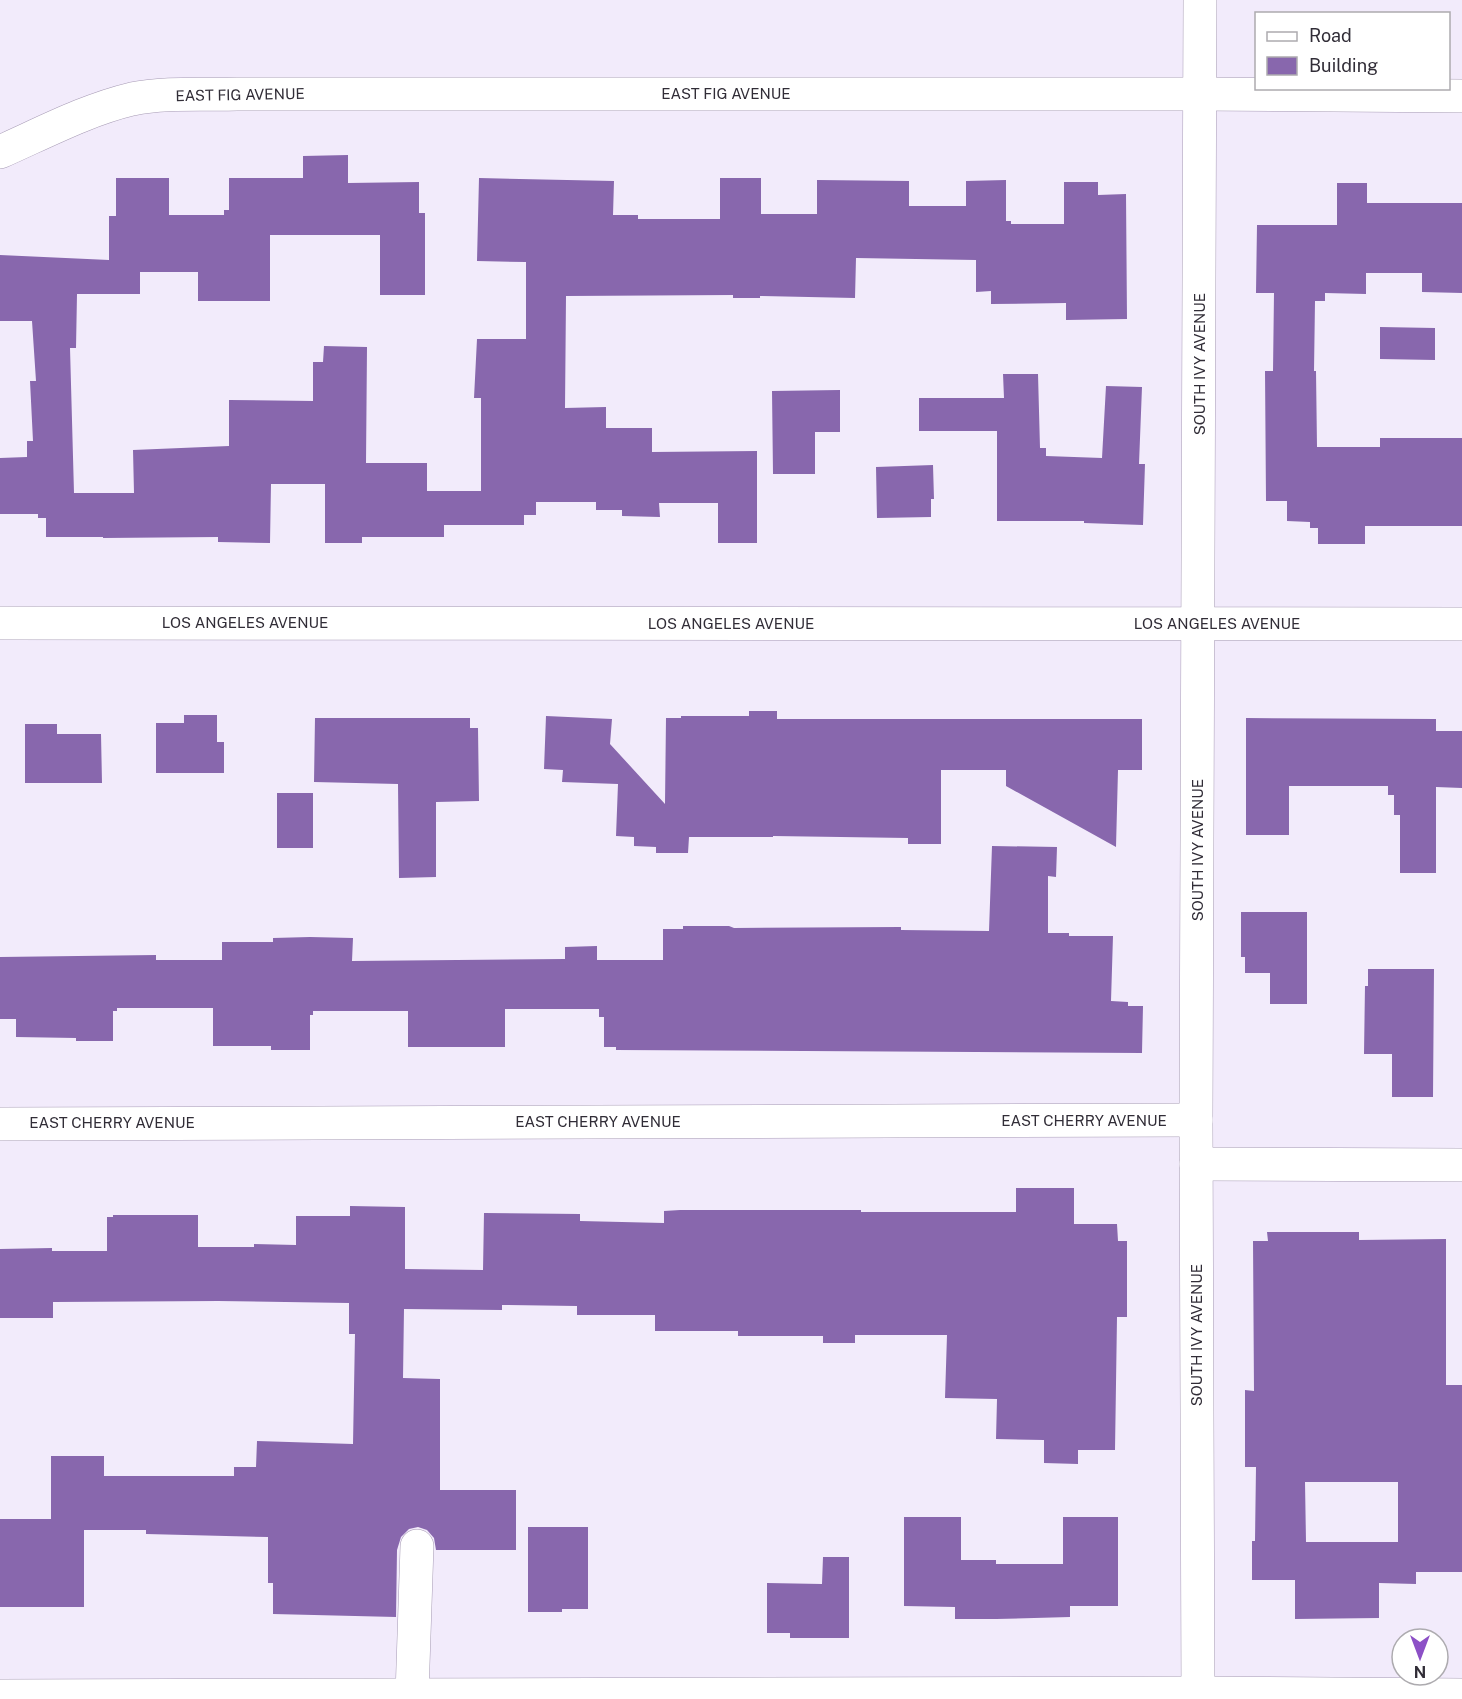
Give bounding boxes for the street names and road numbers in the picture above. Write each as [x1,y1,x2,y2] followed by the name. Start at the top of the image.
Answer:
[175,85,305,104] street label: EAST FIG AVENUE
[661,85,791,102] street label: EAST FIG AVENUE
[1191,293,1208,435] street label: SOUTH IVY AVENUE
[162,614,328,631] street label: LOS ANGELES AVENUE
[648,615,814,632] street label: LOS ANGELES AVENUE
[1134,615,1300,632] street label: LOS ANGELES AVENUE
[1189,779,1206,921] street label: SOUTH IVY AVENUE
[1001,1112,1167,1129] street label: EAST CHERRY AVENUE
[515,1113,681,1130] street label: EAST CHERRY AVENUE
[29,1114,195,1131] street label: EAST CHERRY AVENUE
[1188,1264,1205,1406] street label: SOUTH IVY AVENUE

